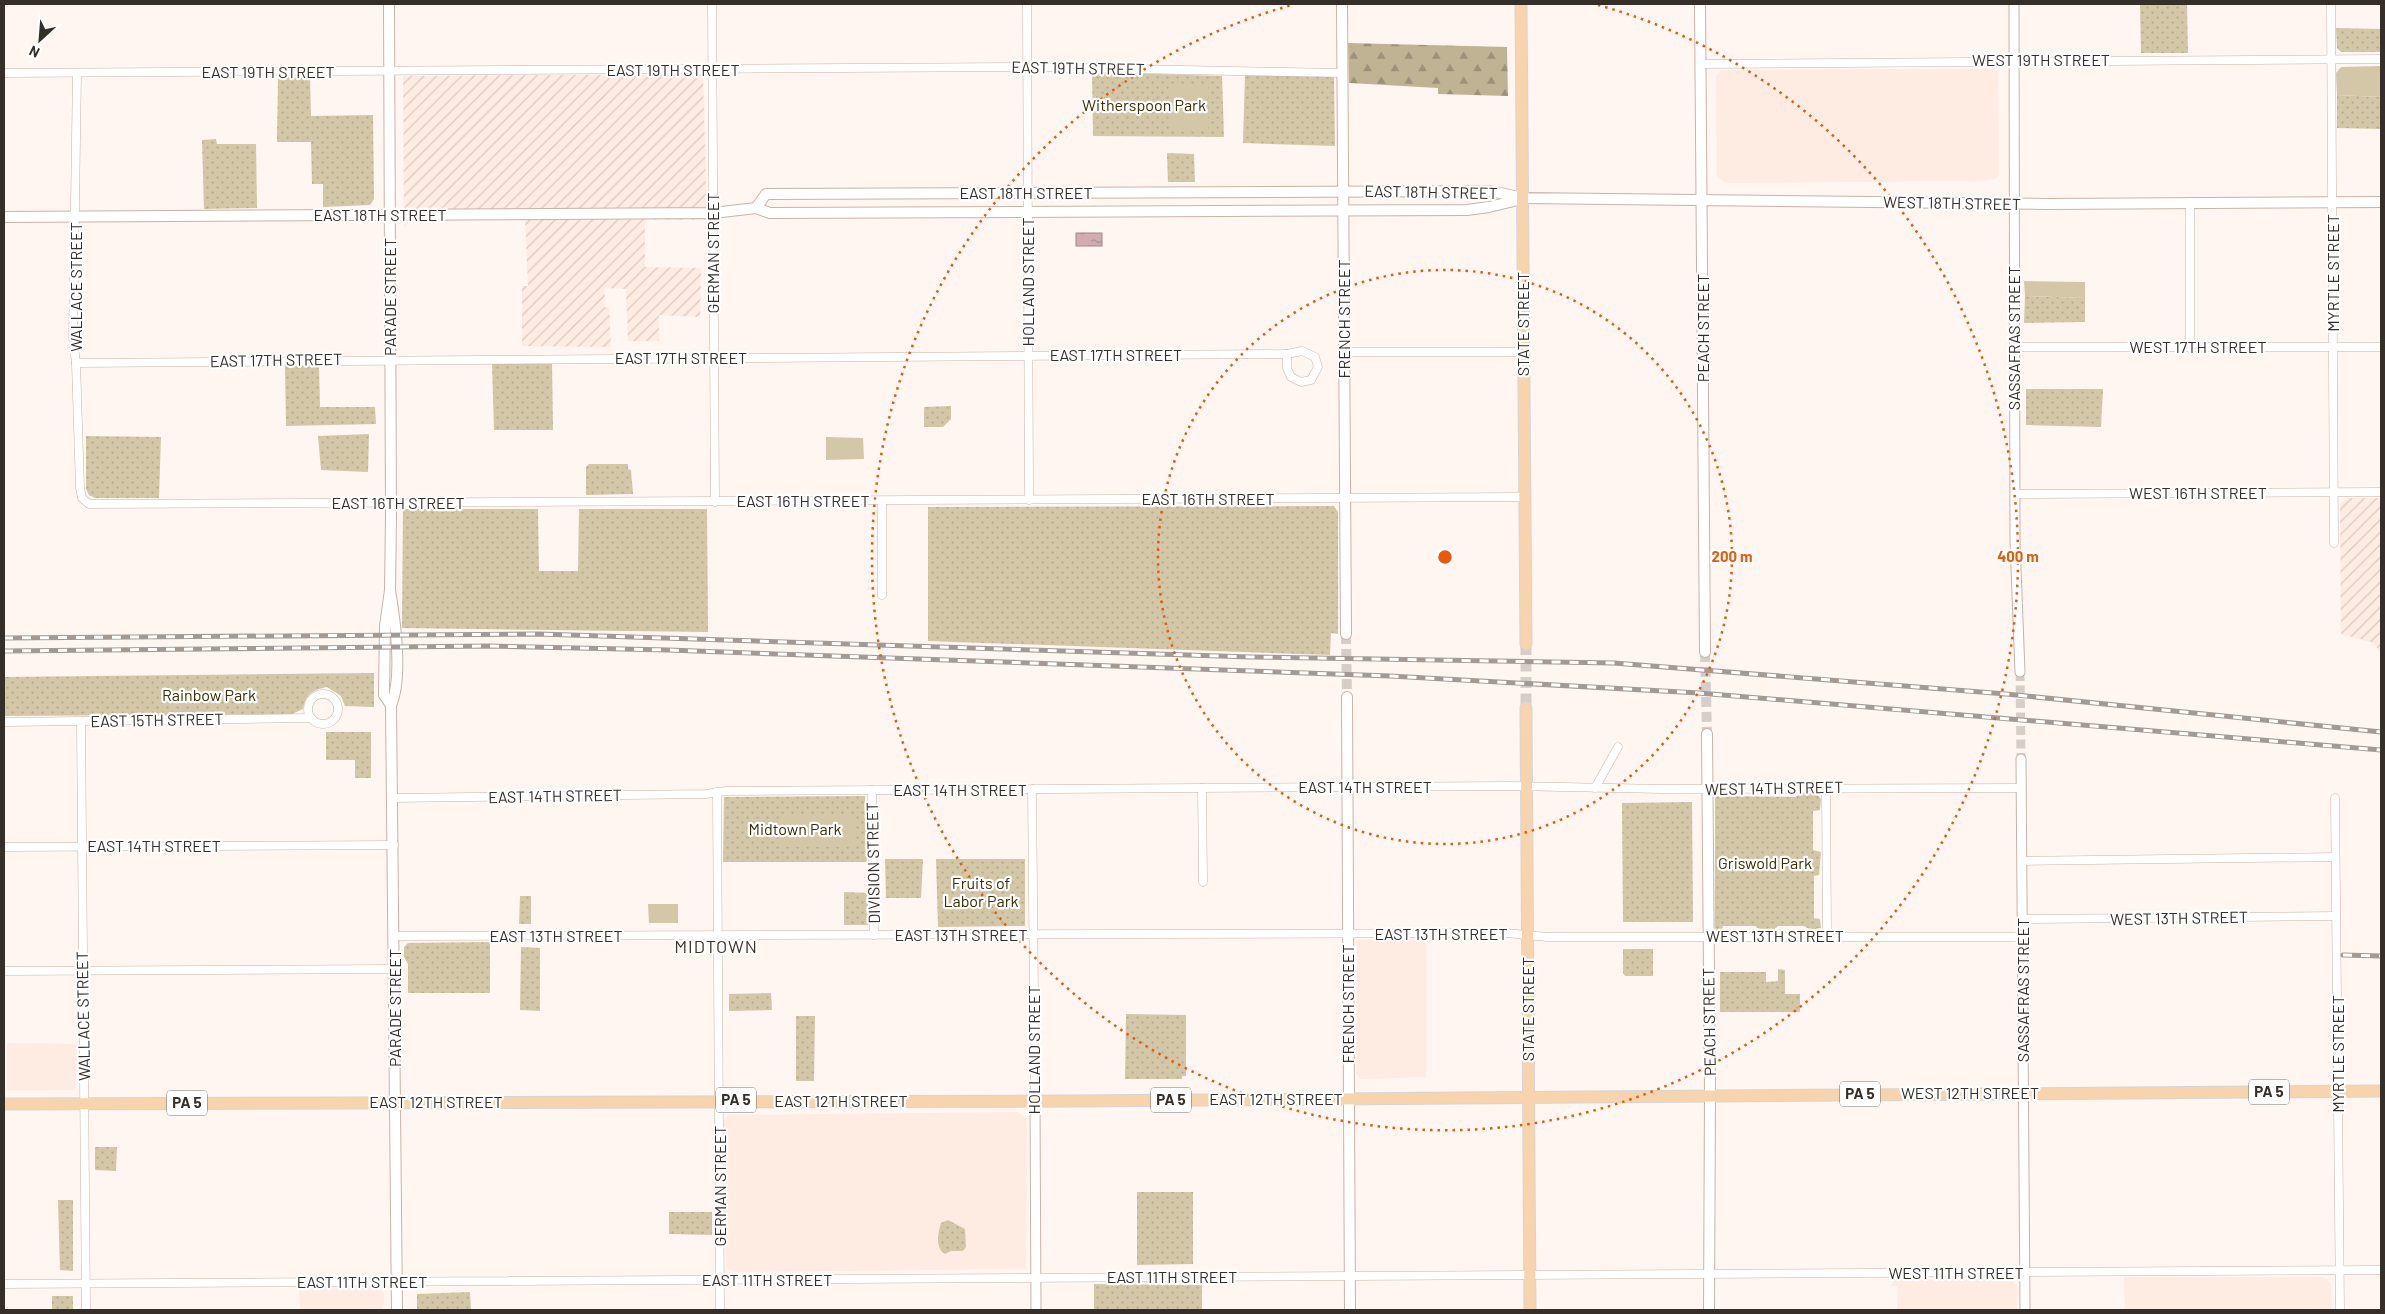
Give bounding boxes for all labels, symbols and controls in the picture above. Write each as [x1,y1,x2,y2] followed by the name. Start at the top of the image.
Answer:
[15,15,65,65] north arrow
[26,42,42,62] text: N
[1972,50,2110,69] street label: WEST 19TH STREET
[1011,57,1145,78] street label: EAST 19TH STREET
[606,60,740,79] street label: EAST 19TH STREET
[201,62,335,81] street label: EAST 19TH STREET
[1082,95,1206,114] park label: Witherspoon Park
[1364,181,1498,202] street label: EAST 18TH STREET
[959,183,1093,202] street label: EAST 18TH STREET
[1883,192,2021,213] street label: WEST 18TH STREET
[703,193,722,313] street label: GERMAN STREET
[313,205,447,224] street label: EAST 18TH STREET
[2323,214,2342,332] street label: MYRTLE STREET
[1018,217,1037,347] street label: HOLLAND STREET
[66,222,85,352] street label: WALLACE STREET
[380,238,399,356] street label: PARADE STREET
[1334,259,1353,379] street label: FRENCH STREET
[2004,266,2023,410] street label: SASSAFRAS STREET
[1513,272,1532,376] street label: STATE STREET
[1693,274,1712,382] street label: PEACH STREET
[2129,337,2267,356] street label: WEST 17TH STREET
[1050,345,1182,364] street label: EAST 17TH STREET
[615,348,747,367] street label: EAST 17TH STREET
[210,349,342,370] street label: EAST 17TH STREET
[2129,483,2267,502] street label: WEST 16TH STREET
[1141,489,1275,508] street label: EAST 16TH STREET
[736,491,870,510] street label: EAST 16TH STREET
[331,493,465,512] street label: EAST 16TH STREET
[1711,547,1753,565] text: 200 m
[1997,547,2039,565] text: 400 m
[1436,548,1454,566] centre of rings
[162,685,256,704] park label: Rainbow Park
[90,709,224,730] street label: EAST 15TH STREET
[1298,777,1432,796] street label: EAST 14TH STREET
[1705,777,1843,798] street label: WEST 14TH STREET
[893,780,1027,799] street label: EAST 14TH STREET
[488,785,622,806] street label: EAST 14TH STREET
[862,802,883,924] street label: DIVISION STREET
[748,819,842,838] park label: Midtown Park
[87,836,221,855] street label: EAST 14TH STREET
[1718,853,1812,872] park label: Griswold Park
[943,873,1019,910] park label: Fruits of Labor Park
[2110,907,2248,928] street label: WEST 13TH STREET
[2013,918,2032,1062] street label: SASSAFRAS STREET
[1374,924,1508,943] street label: EAST 13TH STREET
[894,925,1028,944] street label: EAST 13TH STREET
[489,926,623,945] street label: EAST 13TH STREET
[1706,926,1844,945] street label: WEST 13TH STREET
[674,935,758,957] district label: MIDTOWN
[1338,944,1357,1064] street label: FRENCH STREET
[385,949,404,1067] street label: PARADE STREET
[72,951,93,1081] street label: WALLACE STREET
[1518,957,1537,1061] street label: STATE STREET
[1698,968,1719,1076] street label: PEACH STREET
[1024,985,1043,1115] street label: HOLLAND STREET
[2328,995,2347,1113] street label: MYRTLE STREET
[2249,1080,2289,1104] road number: PA 5
[1840,1082,1880,1106] road number: PA 5
[1901,1083,2039,1102] street label: WEST 12TH STREET
[716,1088,756,1112] road number: PA 5
[1151,1088,1191,1112] road number: PA 5
[1209,1089,1343,1108] street label: EAST 12TH STREET
[167,1090,207,1116] road number: PA 5
[774,1091,908,1110] street label: EAST 12TH STREET
[369,1092,503,1111] street label: EAST 12TH STREET
[710,1126,729,1246] street label: GERMAN STREET
[1888,1263,2024,1282] street label: WEST 11TH STREET
[1107,1267,1237,1286] street label: EAST 11TH STREET
[702,1270,832,1289] street label: EAST 11TH STREET
[297,1272,427,1291] street label: EAST 11TH STREET

